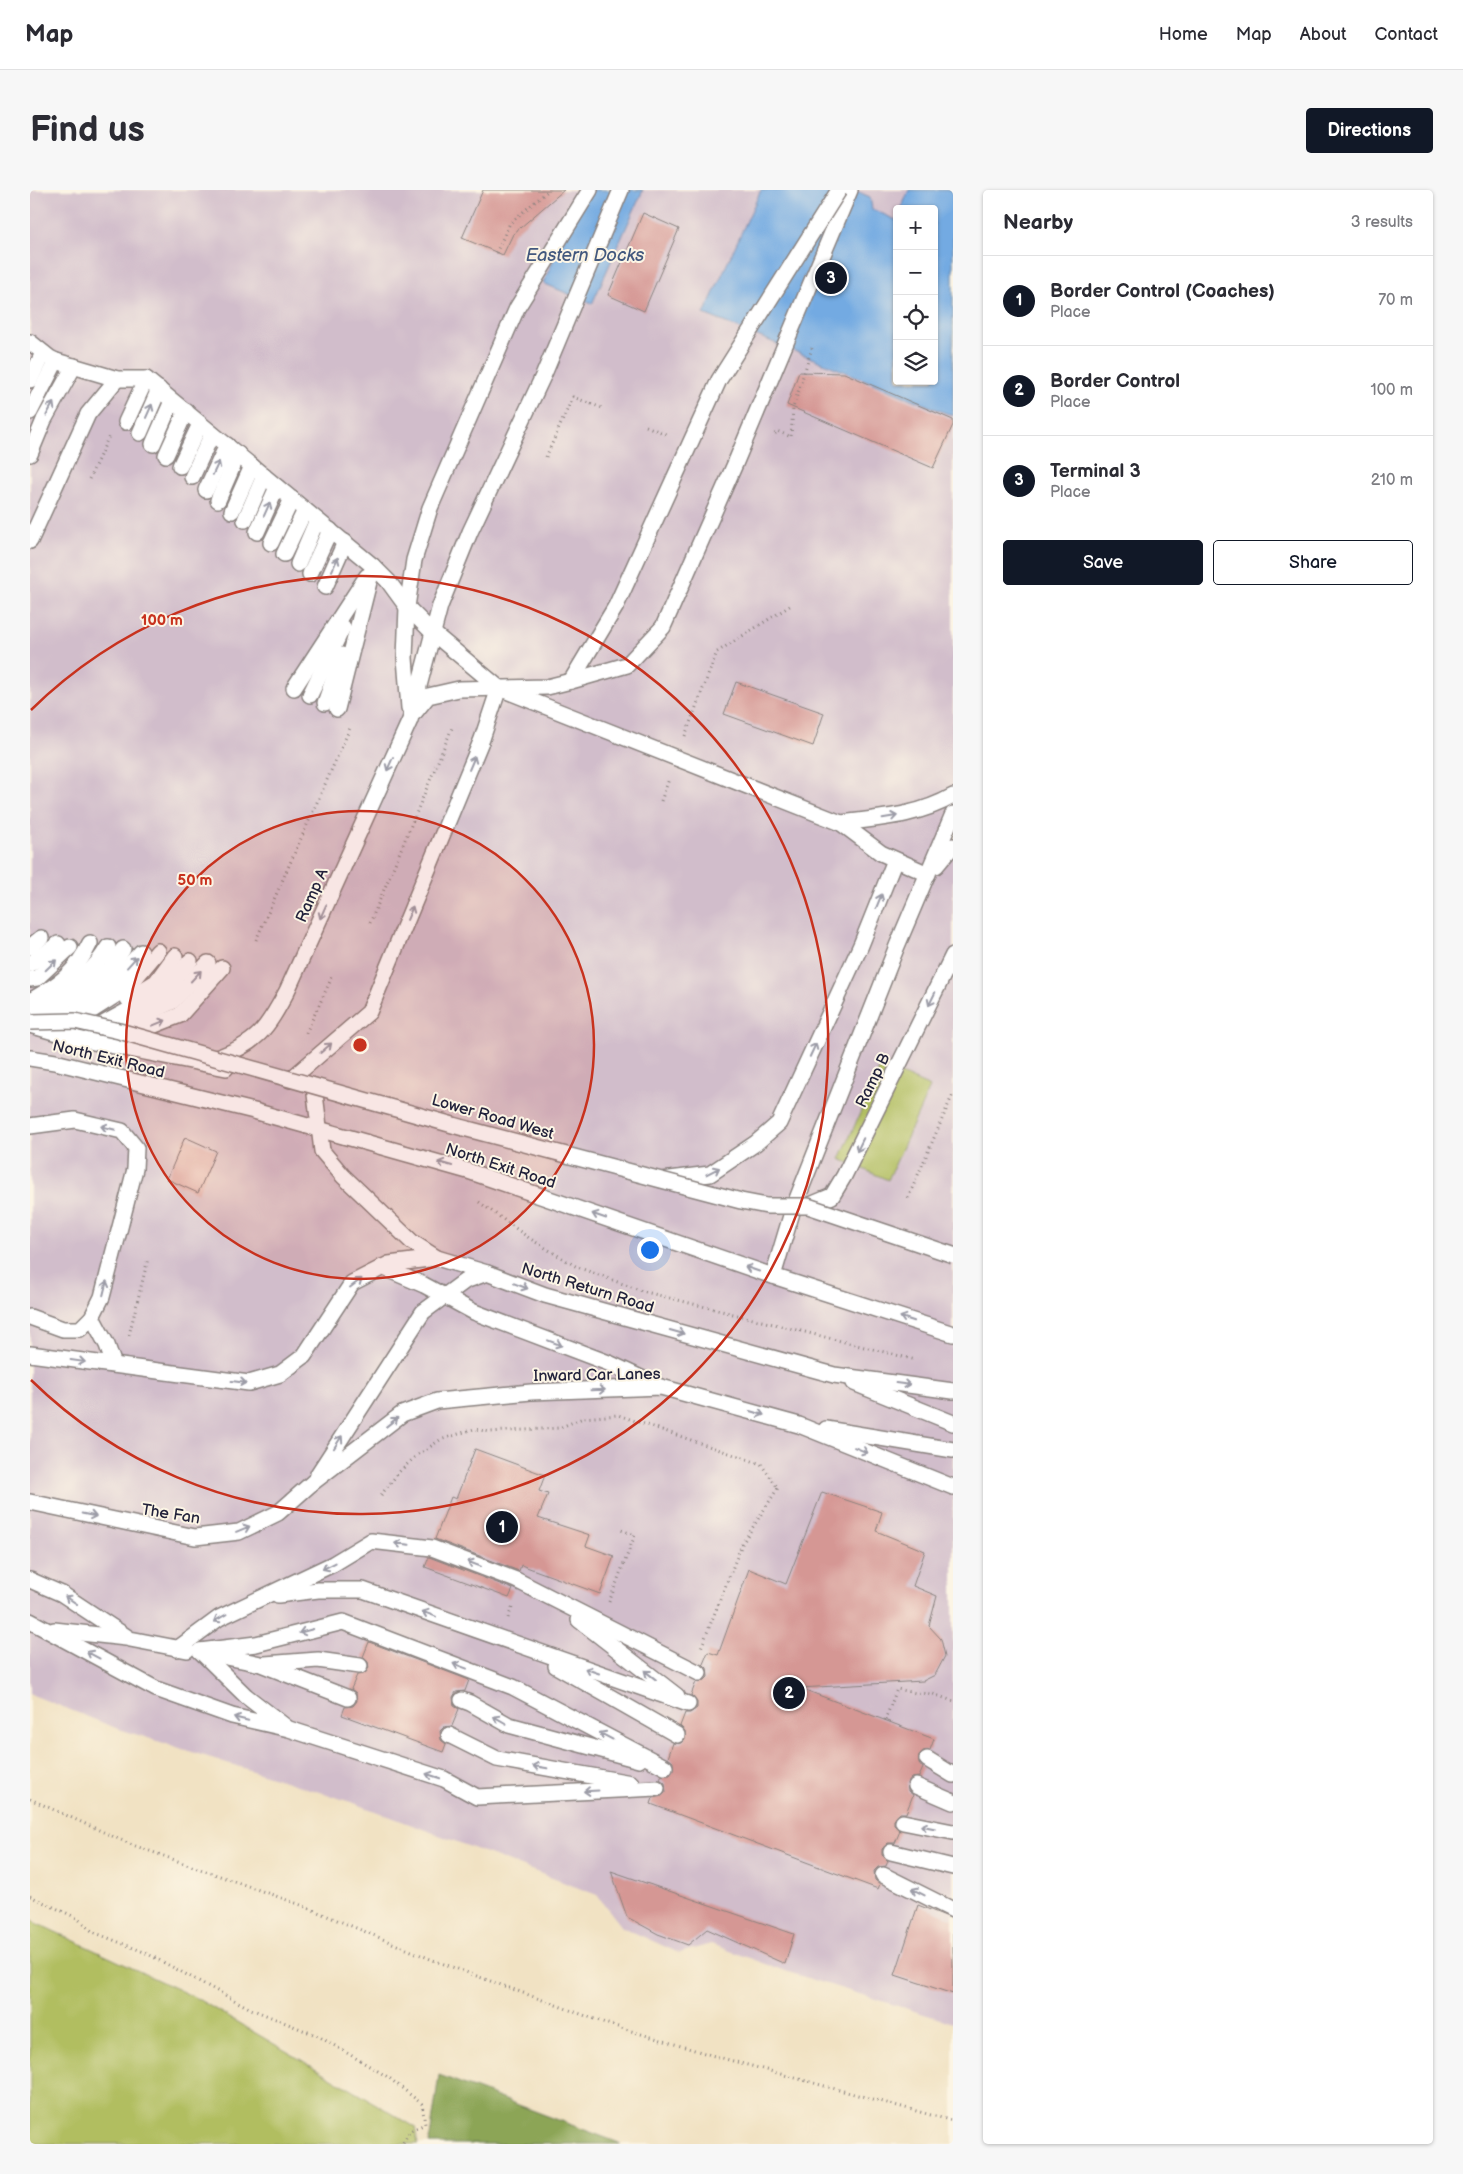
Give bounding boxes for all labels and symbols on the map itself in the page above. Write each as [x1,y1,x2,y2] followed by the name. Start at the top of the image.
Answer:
[526,245,644,266] water label: Eastern Docks
[815,259,847,297] pin: 3
[46,403,56,417] one-way arrow
[145,404,155,419] one-way arrow
[212,461,222,476] one-way arrow
[263,502,272,517] one-way arrow
[330,557,340,572] one-way arrow
[141,611,183,630] text: 100 m
[384,756,394,771] one-way arrow
[469,756,478,771] one-way arrow
[881,811,897,821] one-way arrow
[292,865,333,926] street label: Ramp A
[178,871,213,890] text: 50 m
[874,894,884,909] one-way arrow
[317,904,327,919] one-way arrow
[406,906,415,921] one-way arrow
[126,956,138,969] one-way arrow
[44,959,57,971] one-way arrow
[190,970,202,983] one-way arrow
[926,991,936,1006] one-way arrow
[151,1018,166,1027] one-way arrow
[51,1036,167,1083] street label: North Exit Road
[351,1036,369,1054] centre of rings
[320,1043,333,1054] one-way arrow
[809,1043,818,1058] one-way arrow
[852,1050,895,1111] street label: Ramp B
[429,1091,556,1144] street label: Lower Road West
[100,1123,116,1132] one-way arrow
[855,1137,864,1152] one-way arrow
[443,1140,558,1193] street label: North Exit Road
[437,1159,453,1168] one-way arrow
[705,1166,720,1175] one-way arrow
[591,1211,607,1220] one-way arrow
[637,1237,663,1263] your location
[519,1259,656,1318] street label: North Return Road
[745,1264,760,1273] one-way arrow
[349,1277,362,1288] one-way arrow
[100,1280,110,1296] one-way arrow
[513,1282,528,1291] one-way arrow
[899,1314,915,1324] one-way arrow
[668,1327,684,1337] one-way arrow
[546,1339,562,1348] one-way arrow
[70,1356,86,1366] one-way arrow
[533,1365,661,1386] street label: Inward Car Lanes
[231,1377,247,1387] one-way arrow
[894,1379,910,1389] one-way arrow
[589,1385,605,1394] one-way arrow
[748,1408,764,1418] one-way arrow
[385,1416,398,1427] one-way arrow
[333,1436,343,1450] one-way arrow
[853,1446,868,1455] one-way arrow
[140,1500,201,1528] street label: The Fan
[486,1508,518,1546] pin: 1
[80,1511,96,1520] one-way arrow
[235,1524,250,1533] one-way arrow
[394,1539,410,1549] one-way arrow
[467,1559,482,1568] one-way arrow
[322,1561,337,1571] one-way arrow
[64,1595,78,1605] one-way arrow
[422,1609,438,1618] one-way arrow
[214,1614,228,1624] one-way arrow
[299,1627,315,1637] one-way arrow
[86,1649,100,1659] one-way arrow
[453,1661,468,1670] one-way arrow
[585,1666,601,1675] one-way arrow
[644,1669,657,1680] one-way arrow
[773,1674,805,1712] pin: 2
[234,1714,250,1723] one-way arrow
[493,1715,508,1725] one-way arrow
[599,1731,614,1740] one-way arrow
[532,1762,548,1771] one-way arrow
[426,1770,442,1780] one-way arrow
[583,1787,599,1796] one-way arrow
[921,1822,937,1831] one-way arrow
[911,1887,926,1896] one-way arrow

